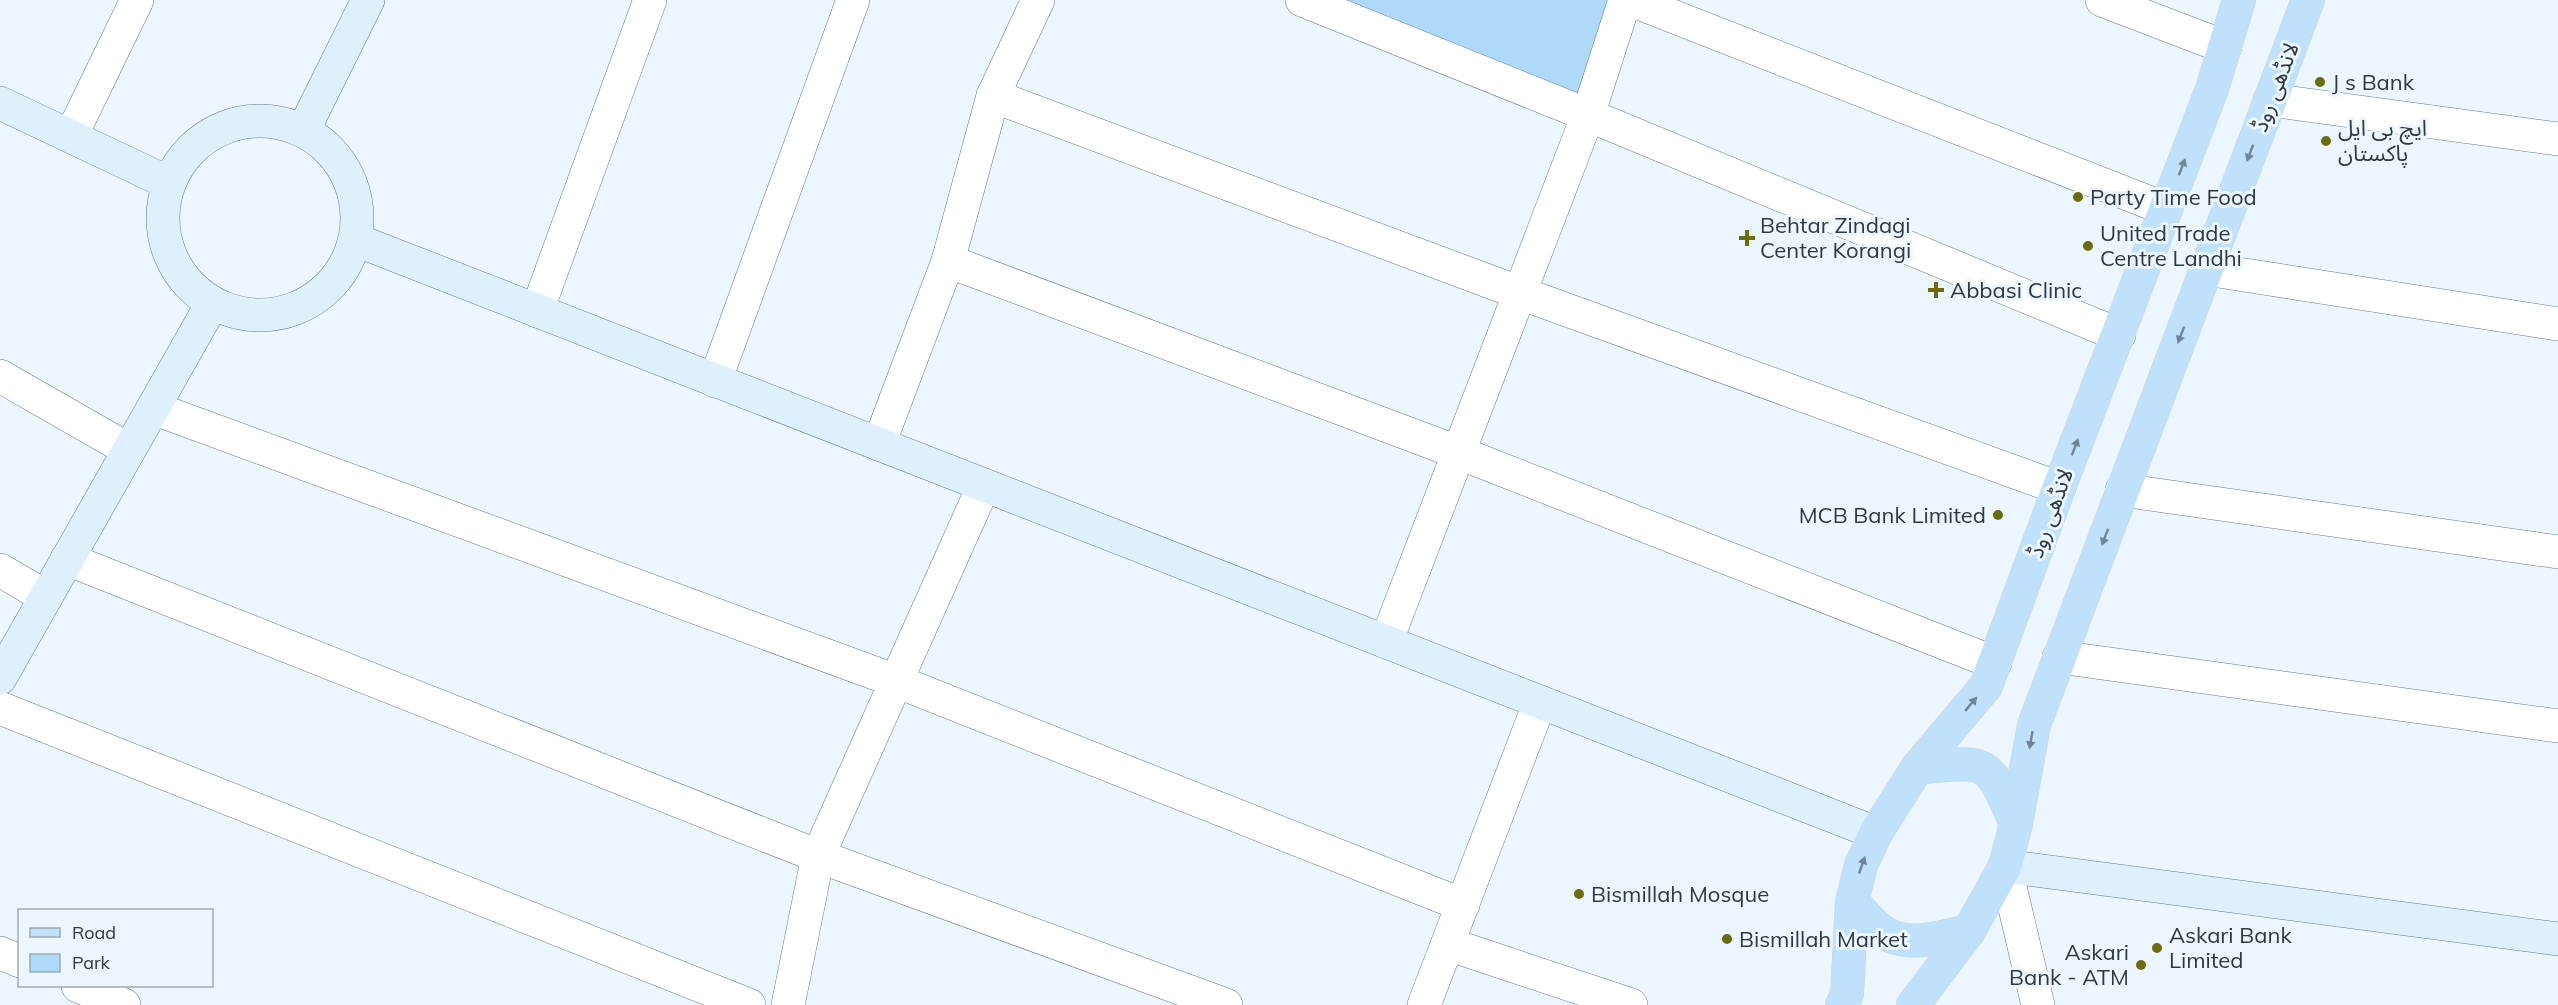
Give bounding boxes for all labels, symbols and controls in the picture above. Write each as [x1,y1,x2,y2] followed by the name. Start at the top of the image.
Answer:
[2245,38,2305,136] street label: لانڈھی روڈ
[2332,68,2415,96] place label: J s Bank
[2313,75,2327,89] marker: J s Bank
[2338,114,2427,168] place label: ایچ بی ایل پاکستان
[2319,134,2333,148] marker: ایچ بی ایل پاکستان
[2245,144,2254,162] one-way arrow
[2178,158,2188,176] one-way arrow
[2090,183,2257,211] place label: Party Time Food
[2071,190,2085,204] marker: Party Time Food
[1760,211,1911,264] place label: Behtar Zindagi Center Korangi
[2100,219,2242,272] place label: United Trade Centre Landhi
[1738,229,1756,247] marker: Behtar Zindagi Center Korangi
[2081,239,2095,253] marker: United Trade Centre Landhi
[1950,276,2082,304] place label: Abbasi Clinic
[1927,281,1945,299] marker: Abbasi Clinic
[2175,326,2185,344] one-way arrow
[2071,438,2080,456] one-way arrow
[2021,464,2079,562] street label: لانڈھی روڈ
[1799,501,1986,529] place label: MCB Bank Limited
[1991,508,2005,522] marker: MCB Bank Limited
[2099,529,2109,547] one-way arrow
[1964,697,1977,712] one-way arrow
[2026,731,2035,750] one-way arrow
[1858,856,1867,874] one-way arrow
[1591,880,1769,908] place label: Bismillah Mosque
[1572,887,1586,901] marker: Bismillah Mosque
[18,909,213,987] legend
[72,921,116,944] text: Road
[2169,921,2292,974] place label: Askari Bank Limited
[1739,925,1908,953] place label: Bismillah Market
[1720,932,1734,946] marker: Bismillah Market
[2009,938,2129,991] place label: Askari Bank - ATM
[2150,941,2164,955] marker: Askari Bank Limited
[72,951,111,974] text: Park
[2134,958,2148,972] marker: Askari Bank - ATM

